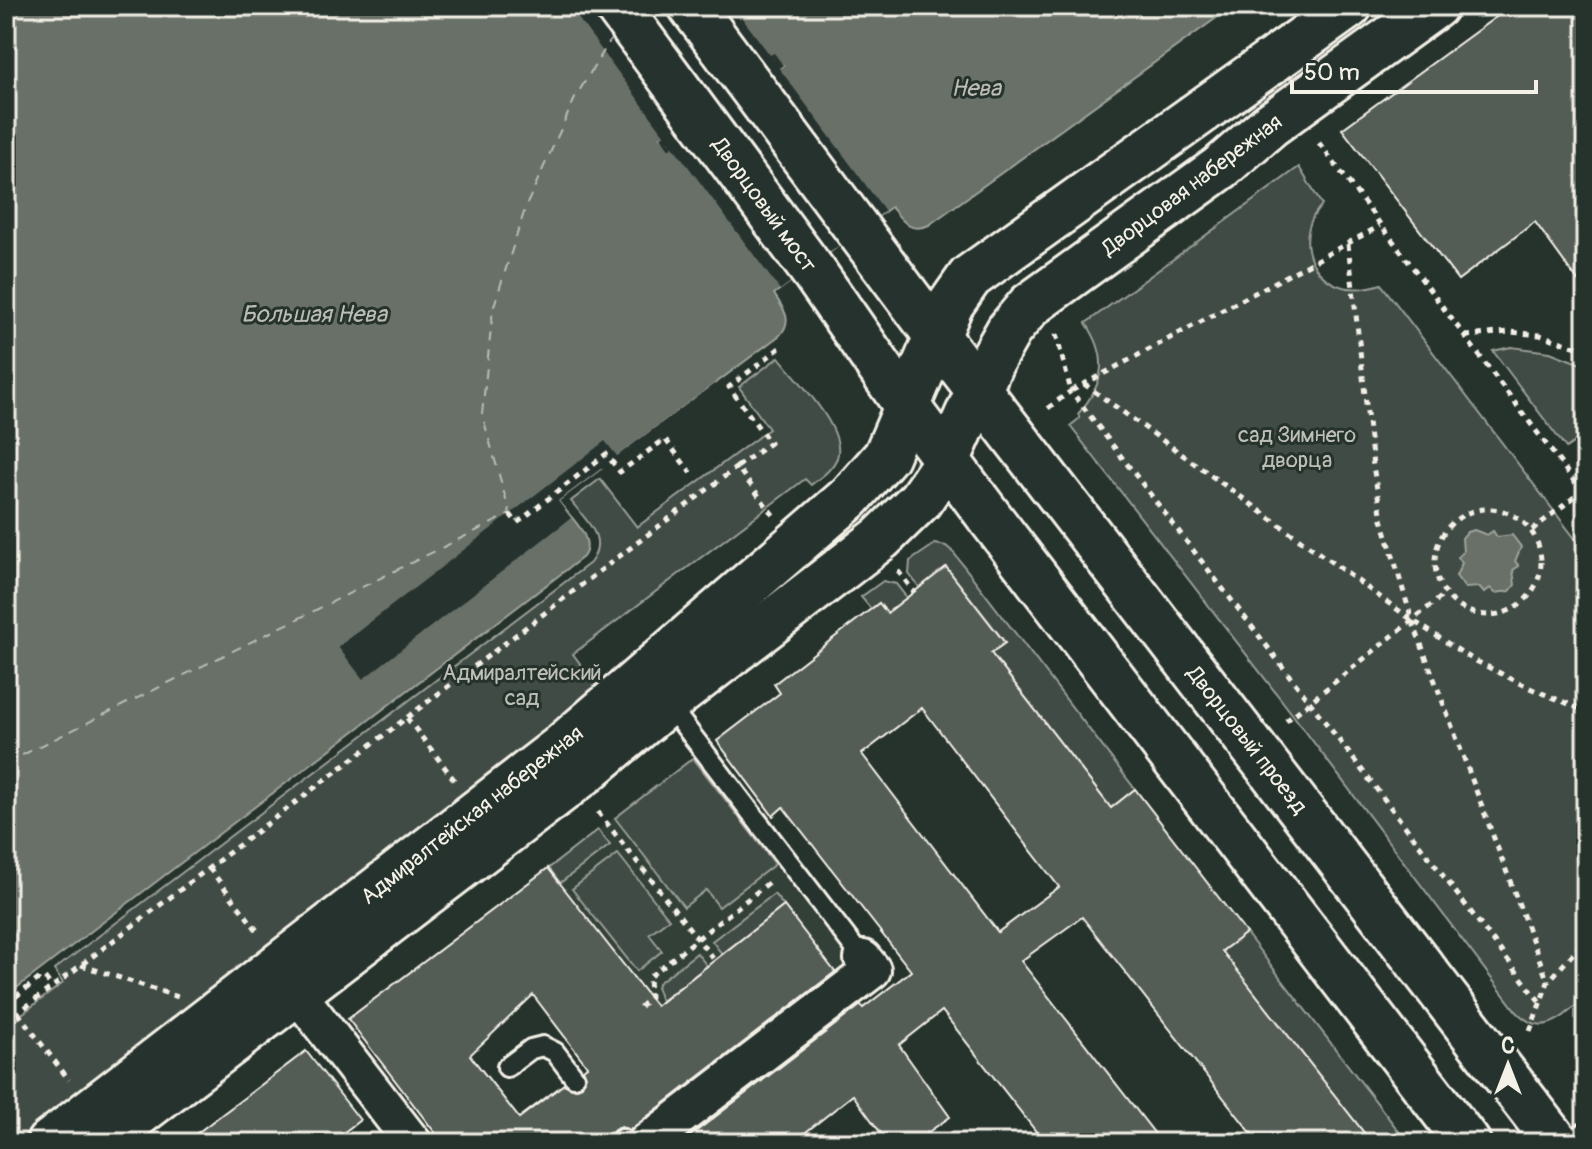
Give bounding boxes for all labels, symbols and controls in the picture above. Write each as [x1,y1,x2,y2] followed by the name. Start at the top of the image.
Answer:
[1292,44,1536,94] scale bar
[1304,58,1360,87] text: 50 m
[951,74,1003,103] water label: Нева
[1095,108,1288,263] street label: Дворцовая набережная
[705,131,822,278] street label: Дворцовый мост
[241,300,389,329] water label: Большая Нева
[1238,421,1356,474] park label: сад Зимнего дворца
[442,659,602,712] park label: Адмиралтейский сад
[1180,660,1313,820] street label: Дворцовый проезд
[355,719,589,911] street label: Адмиралтейская набережная
[1468,1025,1548,1105] north arrow
[1501,1032,1515,1060] text: С

